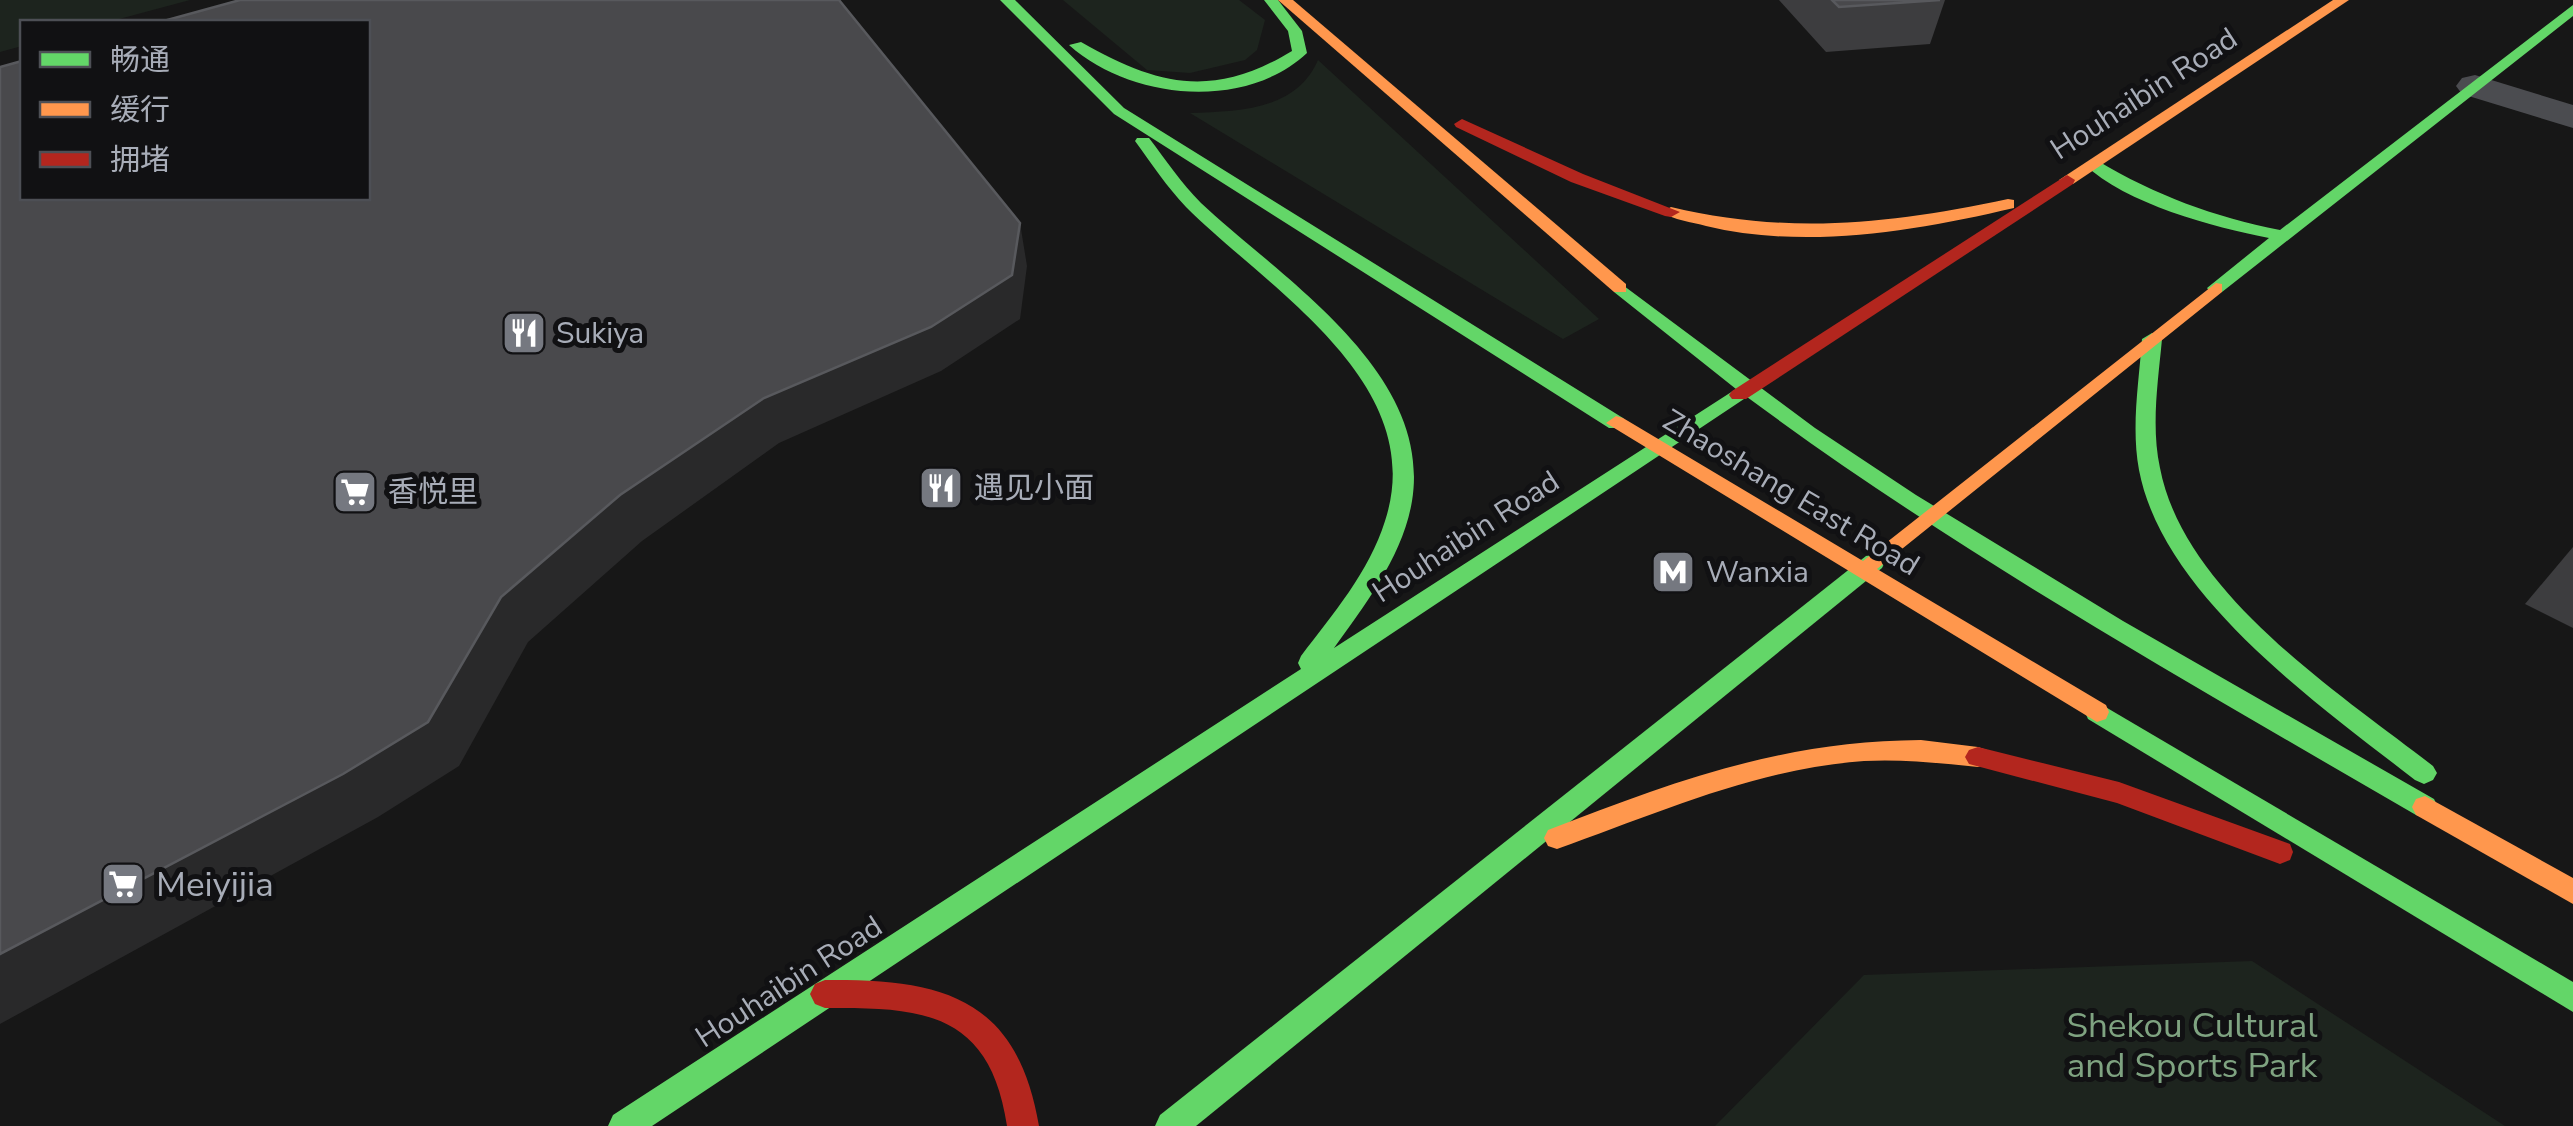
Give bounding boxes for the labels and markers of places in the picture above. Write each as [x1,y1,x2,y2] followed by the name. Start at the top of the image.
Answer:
[501,310,547,356] restaurant icon: Sukiya
[556,313,644,354] place label: Sukiya
[918,465,964,511] restaurant icon: 遇见小面
[974,468,1094,509] place label: 遇见小面
[332,469,378,515] supermarket icon: 香悦里
[388,472,478,513] place label: 香悦里
[1650,549,1696,595] metro station icon: Wanxia
[1706,552,1809,593] place label: Wanxia
[100,861,146,907] supermarket icon: Meiyijia
[156,861,274,908] place label: Meiyijia

